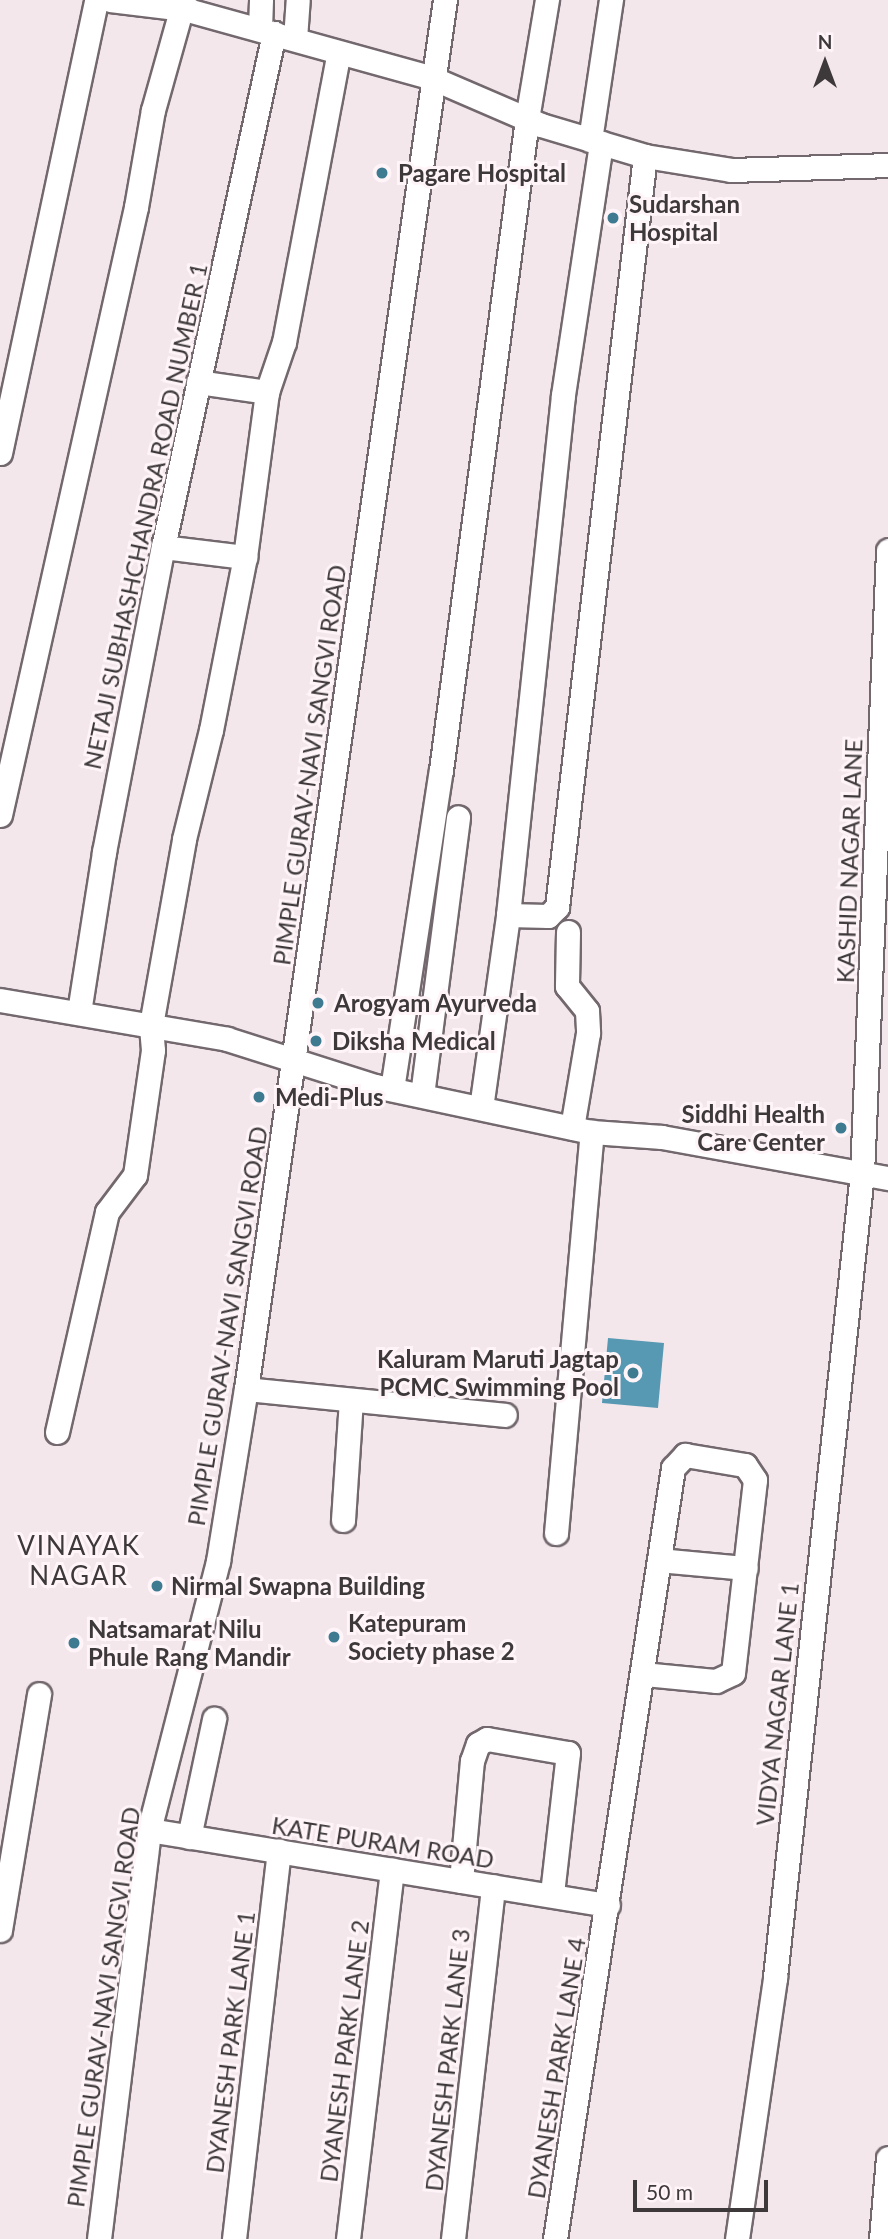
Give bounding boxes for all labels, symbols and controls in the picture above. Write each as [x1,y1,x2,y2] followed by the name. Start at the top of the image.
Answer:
[790,28,860,98] north arrow
[818,30,832,53] text: N
[398,159,566,187] place label: Pagare Hospital
[372,163,392,183] marker: Pagare Hospital
[629,190,740,246] place label: Sudarshan Hospital
[603,208,623,228] marker: Sudarshan Hospital
[77,260,213,772] street label: NETAJI SUBHASHCHANDRA ROAD NUMBER 1
[267,563,351,967] street label: PIMPLE GURAV-NAVI SANGVI ROAD
[830,738,868,984] street label: KASHID NAGAR LANE
[334,989,538,1017] place label: Arogyam Ayurveda
[308,993,328,1013] marker: Arogyam Ayurveda
[332,1027,496,1055] place label: Diksha Medical
[306,1031,326,1051] marker: Diksha Medical
[275,1083,384,1111] place label: Medi-Plus
[249,1087,269,1107] marker: Medi-Plus
[682,1100,825,1156] place label: Siddhi Health Care Center
[831,1118,851,1138] marker: Siddhi Health Care Center
[181,1124,273,1528] street label: PIMPLE GURAV-NAVI SANGVI ROAD
[376,1345,619,1401] place label: Kaluram Maruti Jagtap PCMC Swimming Pool
[625,1365,641,1381] marker: Kaluram Maruti Jagtap PCMC Swimming Pool
[18,1530,140,1592] district label: VINAYAK NAGAR
[171,1572,425,1600] place label: Nirmal Swapna Building
[149,1578,165,1594] marker: Nirmal Swapna Building
[750,1580,804,1828] street label: VIDYA NAGAR LANE 1
[348,1609,515,1665] place label: Katepuram Society phase 2
[88,1615,291,1671] place label: Natsamarat Nilu Phule Rang Mandir
[326,1629,342,1645] marker: Katepuram Society phase 2
[66,1635,82,1651] marker: Natsamarat Nilu Phule Rang Mandir
[61,1805,145,2209] street label: PIMPLE GURAV-NAVI SANGVI ROAD
[270,1810,496,1874] street label: KATE PURAM ROAD
[200,1909,260,2175] street label: DYANESH PARK LANE 1
[314,1918,374,2184] street label: DYANESH PARK LANE 2
[419,1927,475,2193] street label: DYANESH PARK LANE 3
[521,1935,591,2201] street label: DYANESH PARK LANE 4
[636,2166,771,2210] scale bar
[646,2179,693,2204] text: 50 m

